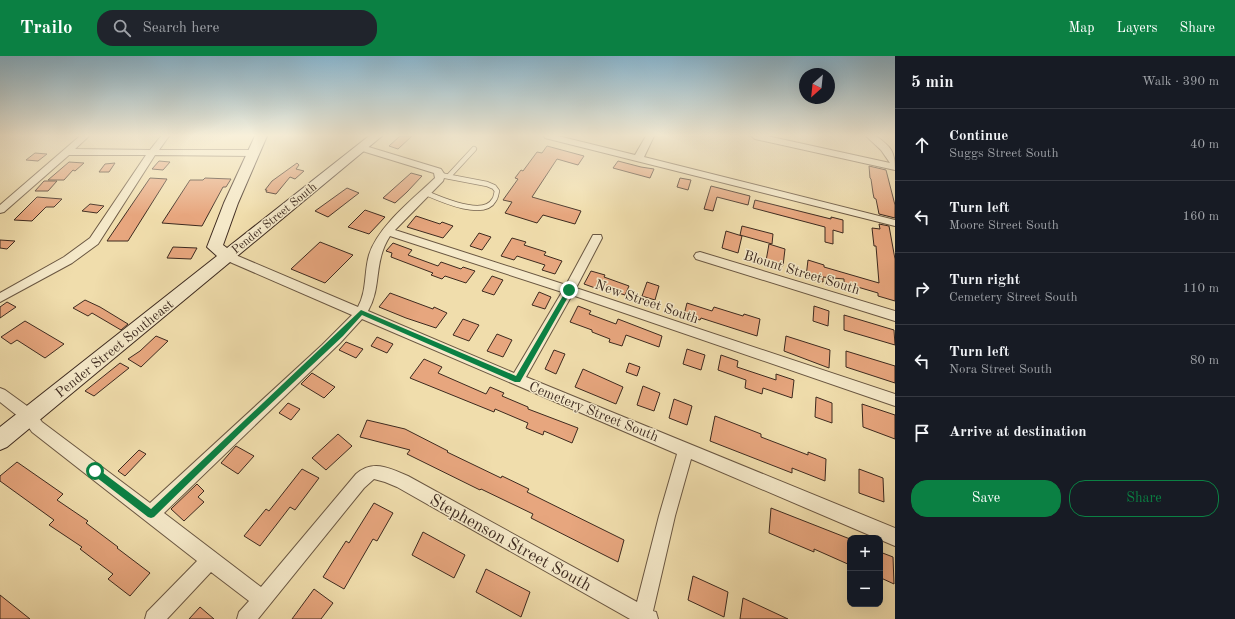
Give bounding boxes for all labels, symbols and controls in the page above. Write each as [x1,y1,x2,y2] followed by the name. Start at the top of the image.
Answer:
[97,10,377,46] search box
[111,17,133,39] icon: search
[20,19,73,38] text: Trailo
[143,21,219,36] text: Search here
[1069,21,1095,35] text: Map
[1117,21,1158,35] text: Layers
[1180,21,1215,35] text: Share
[799,68,835,104] north arrow
[911,74,954,91] text: 5 min
[1142,75,1219,88] text: Walk · 390 m
[949,129,1008,144] text: Continue
[911,134,933,156] icon: ahead
[1190,138,1219,151] text: 40 m
[949,147,1059,160] text: Suggs Street South
[230,181,320,257] street label: Pender Street South
[949,201,1009,216] text: Turn left
[911,206,933,228] icon: left
[1182,210,1219,223] text: 160 m
[949,219,1059,232] text: Moore Street South
[742,249,862,297] street label: Blount Street South
[949,273,1020,288] text: Turn right
[593,278,701,326] street label: New Street South
[911,278,933,300] icon: right
[560,281,578,299] route end
[1182,282,1219,295] text: 110 m
[949,291,1078,304] text: Cemetery Street South
[53,297,176,401] street label: Pender Street Southeast
[949,345,1009,360] text: Turn left
[911,350,933,372] icon: left
[1190,354,1219,367] text: 80 m
[949,363,1052,376] text: Nora Street South
[527,380,661,444] street label: Cemetery Street South
[911,422,933,444] icon: arrive
[949,425,1087,440] text: Arrive at destination
[86,462,104,480] route start
[911,480,1061,517] button: Save
[1069,480,1219,517] button: Share
[426,492,594,595] street label: Stephenson Street South
[847,535,883,607] map controls
[847,535,883,571] button: +
[847,571,883,607] button: −

